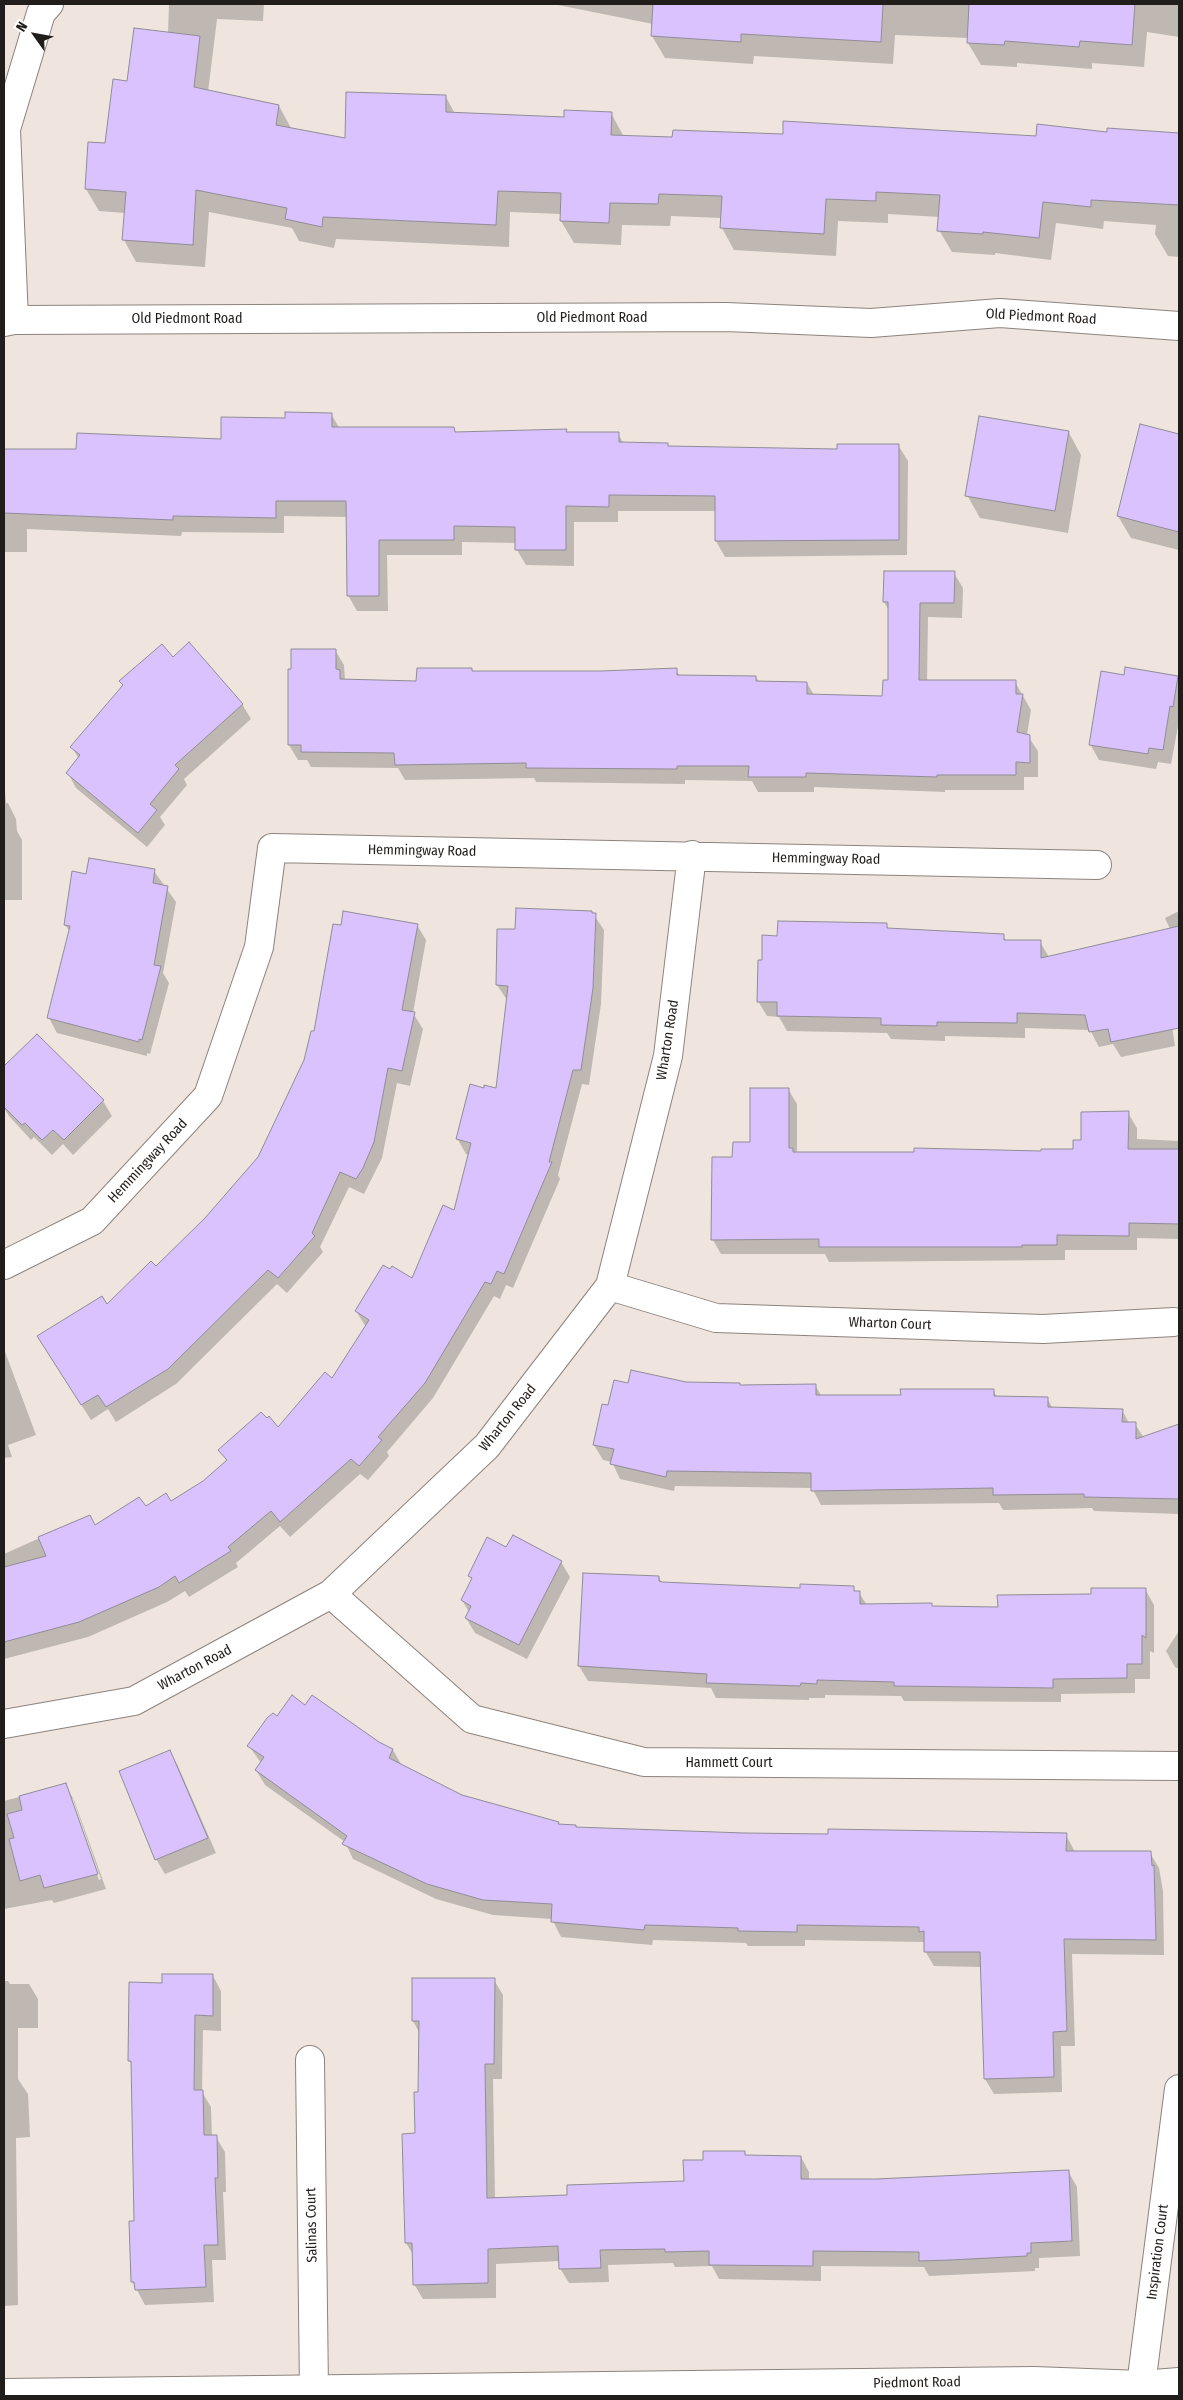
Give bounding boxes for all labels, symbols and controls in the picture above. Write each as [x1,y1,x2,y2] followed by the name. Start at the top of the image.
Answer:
[10,10,60,60] north arrow
[12,19,31,35] text: N
[985,306,1097,328] street label: Old Piedmont Road
[537,310,647,326] street label: Old Piedmont Road
[132,311,242,327] street label: Old Piedmont Road
[368,842,476,860] street label: Hemmingway Road
[772,850,880,868] street label: Hemmingway Road
[653,999,683,1081] street label: Wharton Road
[105,1116,191,1206] street label: Hemmingway Road
[848,1314,932,1334] street label: Wharton Court
[476,1381,540,1455] street label: Wharton Road
[155,1642,235,1694] street label: Wharton Road
[685,1755,773,1771] street label: Hammett Court
[303,2187,321,2263] street label: Salinas Court
[1144,2203,1172,2301] street label: Inspiration Court
[873,2374,961,2392] street label: Piedmont Road

